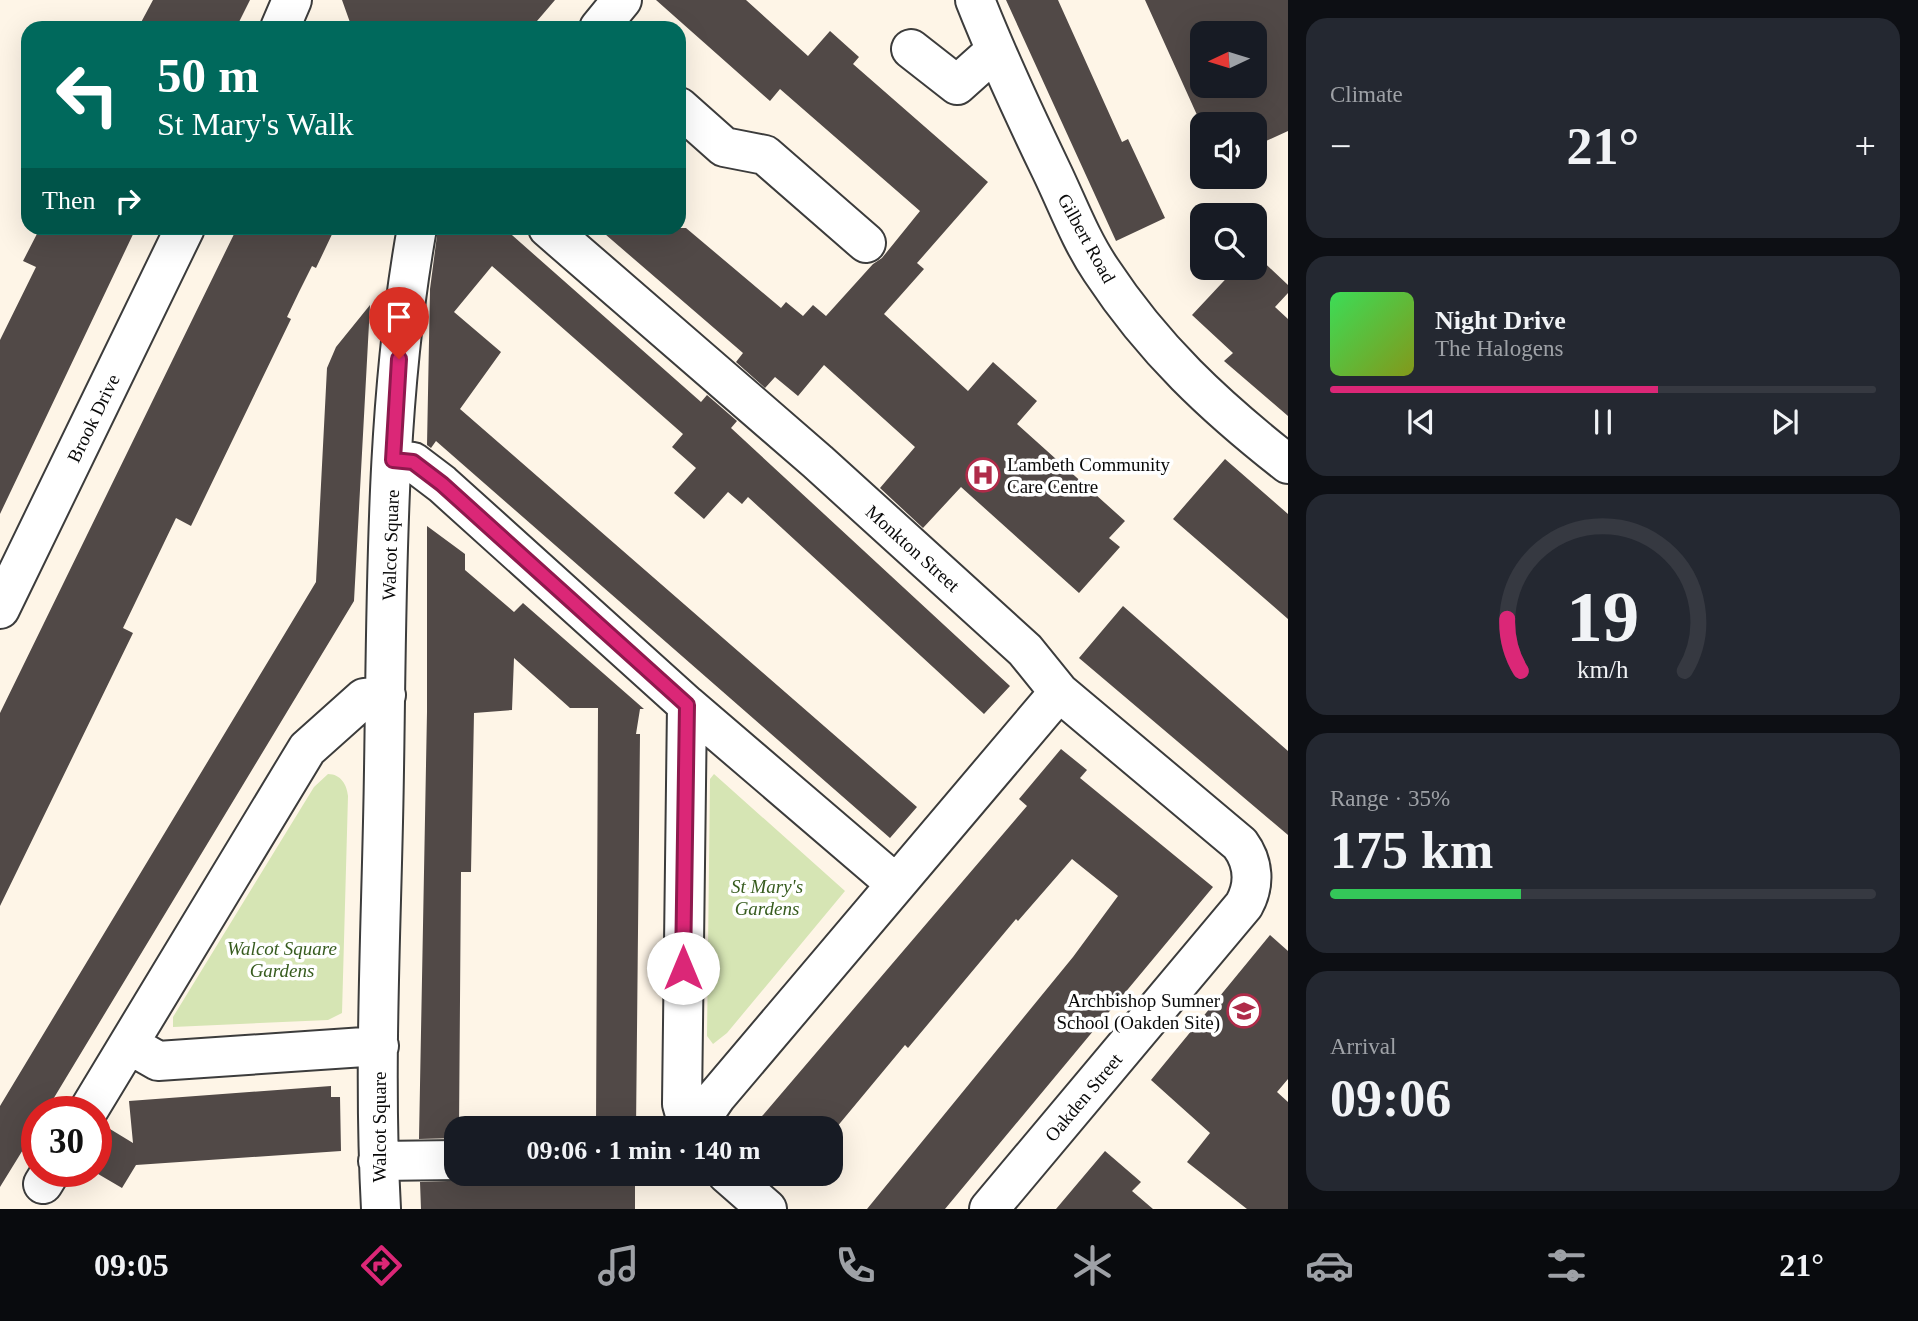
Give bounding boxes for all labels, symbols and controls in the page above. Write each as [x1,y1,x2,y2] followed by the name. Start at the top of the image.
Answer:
[1190,21,1267,98] north arrow
[1190,21,1267,280] map controls
[157,48,259,103] text: 50 m
[42,49,133,140] icon: left
[1330,82,1403,107] text: Climate
[157,106,353,142] text: St Mary's Walk
[1190,112,1267,189] button: sound
[1567,118,1639,175] text: 21°
[1330,125,1351,167] text: −
[1855,125,1876,167] text: +
[109,182,147,220] icon: right
[42,186,95,215] text: Then
[1053,190,1120,287] street label: Gilbert Road
[1190,203,1267,280] button: search
[369,287,429,359] pin
[380,298,418,336] icon: arrive
[1435,306,1566,335] text: Night Drive
[1435,336,1563,361] text: The Halogens
[63,371,124,466] street label: Brook Drive
[1402,403,1440,441] icon: previous
[1584,403,1622,441] icon: pause
[1766,403,1804,441] icon: next
[1007,454,1171,497] place label: Lambeth Community Care Centre
[964,456,1002,494] hospital icon: Lambeth Community Care Centre
[378,489,403,601] street label: Walcot Square
[862,501,964,596] street label: Monkton Street
[1567,576,1639,657] text: 19
[1577,655,1629,682] text: km/h
[1330,786,1450,811] text: Range · 35%
[1330,822,1493,879] text: 175 km
[731,876,803,919] park label: St Mary's Gardens
[646,931,720,1005] position arrow
[227,938,337,981] park label: Walcot Square Gardens
[1056,990,1221,1034] place label: Archbishop Sumner School (Oakden Site)
[1225,992,1263,1030] school or university icon: Archbishop Sumner School (Oakden Site)
[1330,1034,1396,1059] text: Arrival
[1041,1049,1127,1145] street label: Oakden Street
[1330,1070,1451,1127] text: 09:06
[369,1072,390,1182] street label: Walcot Square
[21,1096,112,1187] speed limit sign: 30
[527,1136,761,1165] text: 09:06 · 1 min · 140 m
[357,1241,406,1290] icon: directions
[594,1241,643,1290] icon: music
[831,1241,880,1290] icon: phone
[1068,1241,1117,1290] icon: climate
[1305,1241,1354,1290] icon: car
[1542,1241,1591,1290] icon: filters
[94,1247,169,1283] text: 09:05
[1779,1247,1824,1283] text: 21°

